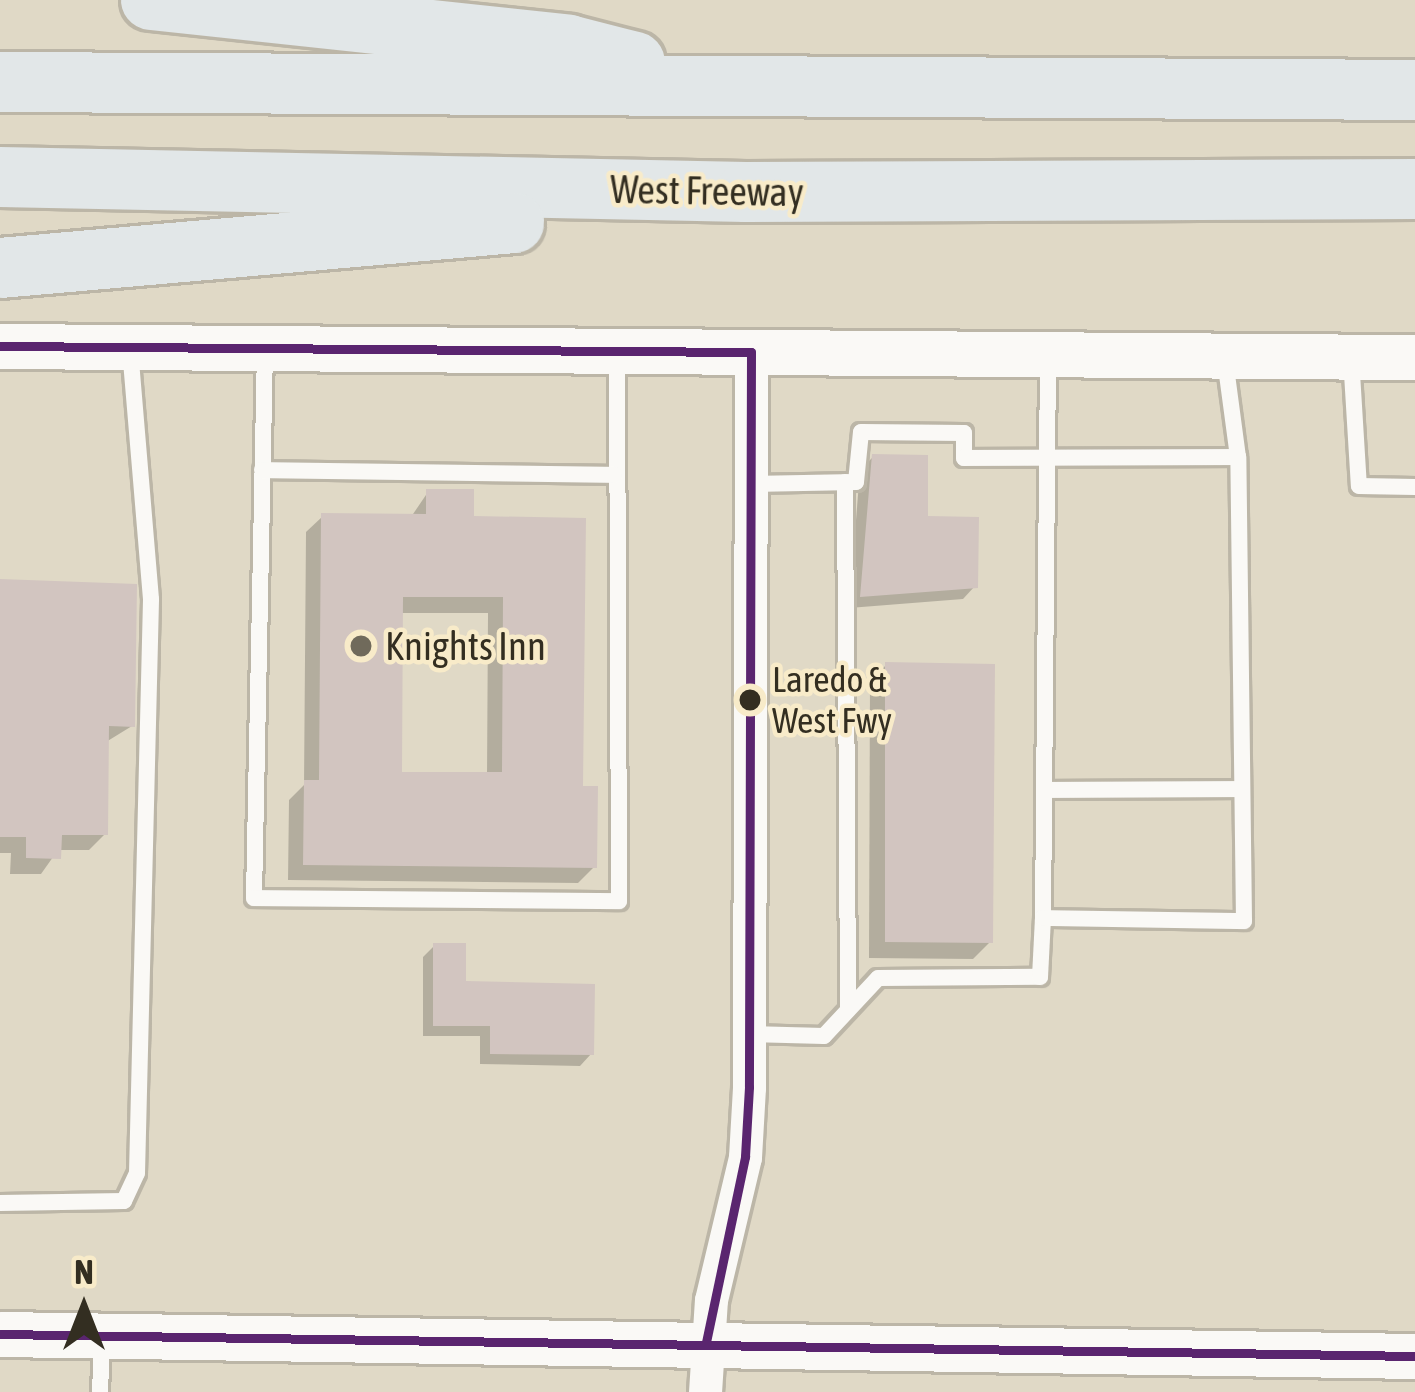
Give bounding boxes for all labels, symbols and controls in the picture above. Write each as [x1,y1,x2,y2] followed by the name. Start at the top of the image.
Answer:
[610,166,804,216] street label: West Freeway
[385,623,546,669] place label: Knights Inn
[348,633,374,659] marker: Knights Inn
[772,657,892,742] place label: Laredo & West Fwy
[739,689,761,711] marker: Laredo & West Fwy
[24,1248,144,1368] north arrow
[74,1253,94,1291] text: N

